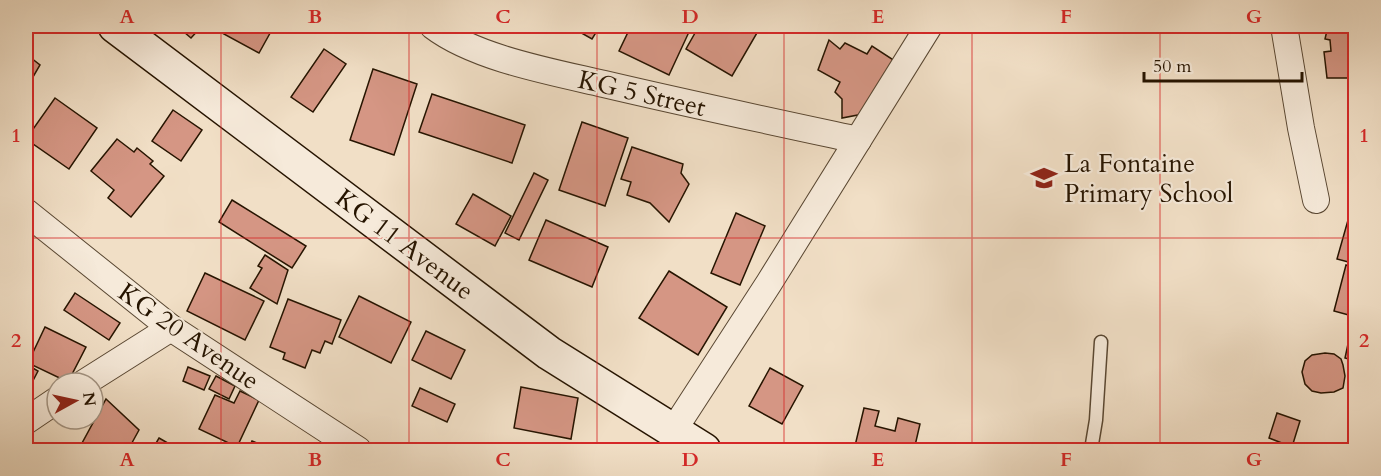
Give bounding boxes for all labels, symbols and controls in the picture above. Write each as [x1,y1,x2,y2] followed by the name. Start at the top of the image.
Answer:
[119,3,135,30] text: A
[308,3,322,30] text: B
[495,3,511,30] text: C
[681,3,699,30] text: D
[872,3,884,30] text: E
[1060,3,1072,30] text: F
[1246,3,1262,30] text: G
[1144,45,1302,83] scale bar
[1153,54,1192,79] text: 50 m
[575,62,709,125] street label: KG 5 Street
[11,122,21,149] text: 1
[1359,122,1369,149] text: 1
[1064,146,1234,211] place label: La Fontaine Primary School
[1029,163,1059,193] school or university icon: La Fontaine Primary School
[328,181,481,308] street label: KG 11 Avenue
[111,275,266,398] street label: KG 20 Avenue
[11,327,21,354] text: 2
[1359,327,1369,354] text: 2
[45,371,105,431] north arrow
[77,391,101,408] text: N
[119,446,135,473] text: A
[308,446,322,473] text: B
[495,446,511,473] text: C
[681,446,699,473] text: D
[872,446,884,473] text: E
[1060,446,1072,473] text: F
[1246,446,1262,473] text: G

